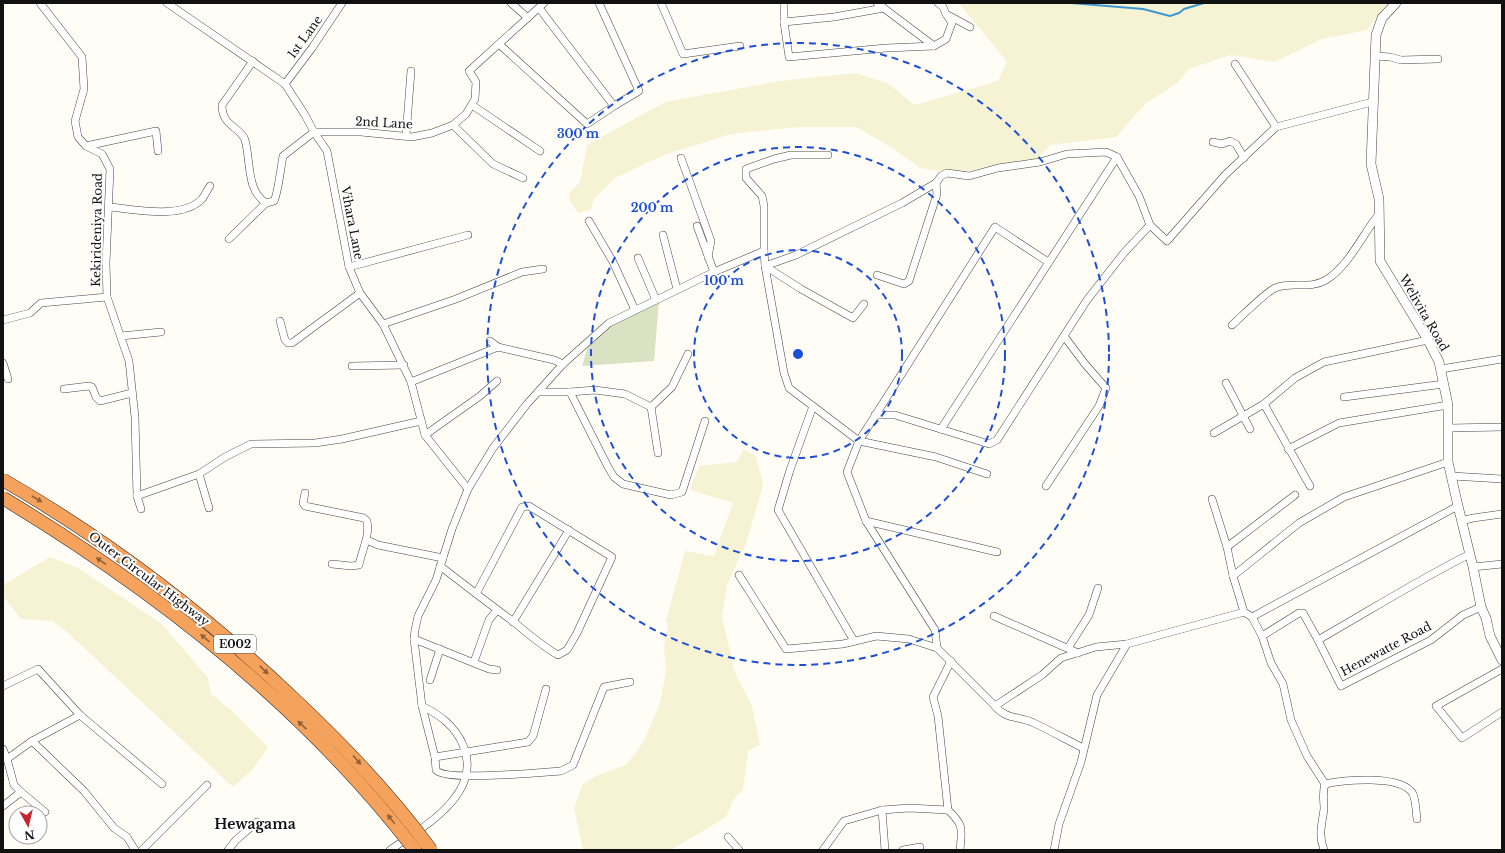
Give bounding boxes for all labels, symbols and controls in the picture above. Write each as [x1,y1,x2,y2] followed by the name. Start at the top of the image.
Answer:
[284,12,325,61] street label: 1st Lane
[355,114,413,132] street label: 2nd Lane
[557,126,600,141] text: 300 m
[88,173,105,287] street label: Kekirideniya Road
[338,184,367,261] street label: Vihara Lane
[631,200,674,215] text: 200 m
[1396,271,1452,354] street label: Welivita Road
[704,273,745,288] text: 100 m
[791,347,805,361] centre of rings
[31,496,43,503] one-way arrow
[86,528,213,629] street label: Outer Circular Highway
[95,557,106,565] one-way arrow
[1338,618,1434,679] street label: Henewatte Road
[200,634,210,643] one-way arrow
[214,635,256,653] road number: E002
[259,665,269,674] one-way arrow
[297,720,307,730] one-way arrow
[352,755,361,765] one-way arrow
[8,805,48,845] north arrow
[386,814,395,825] one-way arrow
[214,815,296,833] district label: Hewagama
[23,827,35,843] text: N

